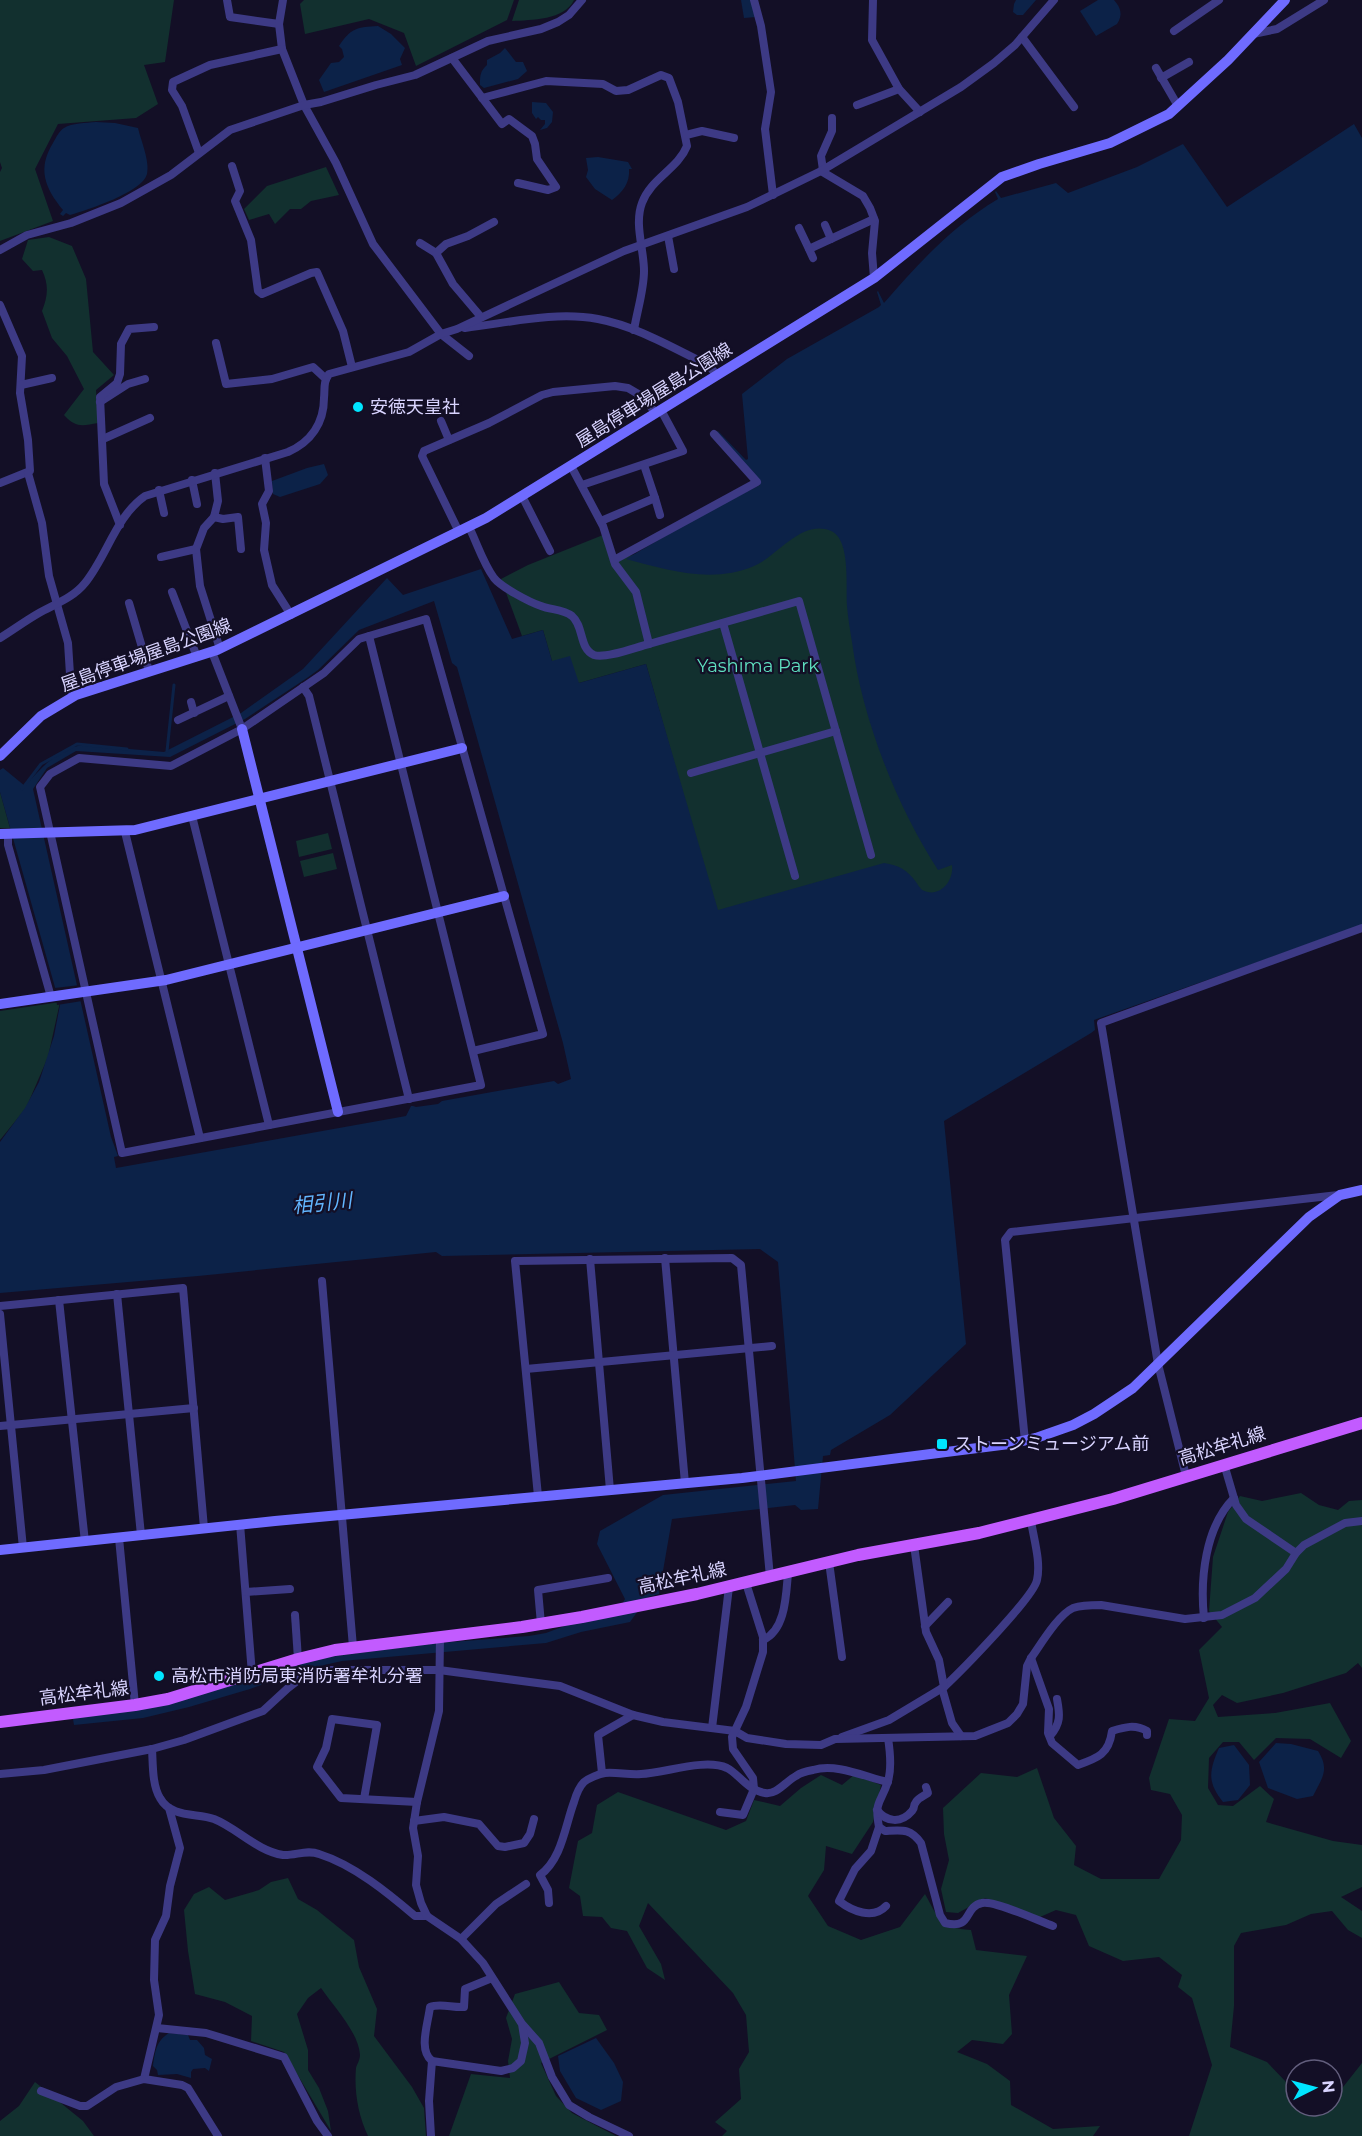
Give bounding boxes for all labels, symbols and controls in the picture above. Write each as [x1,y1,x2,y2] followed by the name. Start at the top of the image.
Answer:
[572,338,736,452] street label: 屋島停車場屋島公園線
[370,396,460,418] place label: 安徳天皇社
[351,400,365,414] marker: 安徳天皇社
[58,614,234,696] street label: 屋島停車場屋島公園線
[697,655,819,677] park label: Yashima Park
[291,1188,355,1218] water label: 相引川
[1176,1422,1268,1470] street label: 高松牟礼線
[954,1433,1149,1455] place label: ストーンミュージアム前
[935,1437,949,1451] marker: ストーンミュージアム前
[636,1558,728,1598] street label: 高松牟礼線
[171,1665,423,1687] place label: 高松市消防局東消防署牟礼分署
[152,1669,166,1683] marker: 高松市消防局東消防署牟礼分署
[38,1677,130,1709] street label: 高松牟礼線
[1284,2058,1344,2118] north arrow
[1318,2079,1339,2094] text: N

